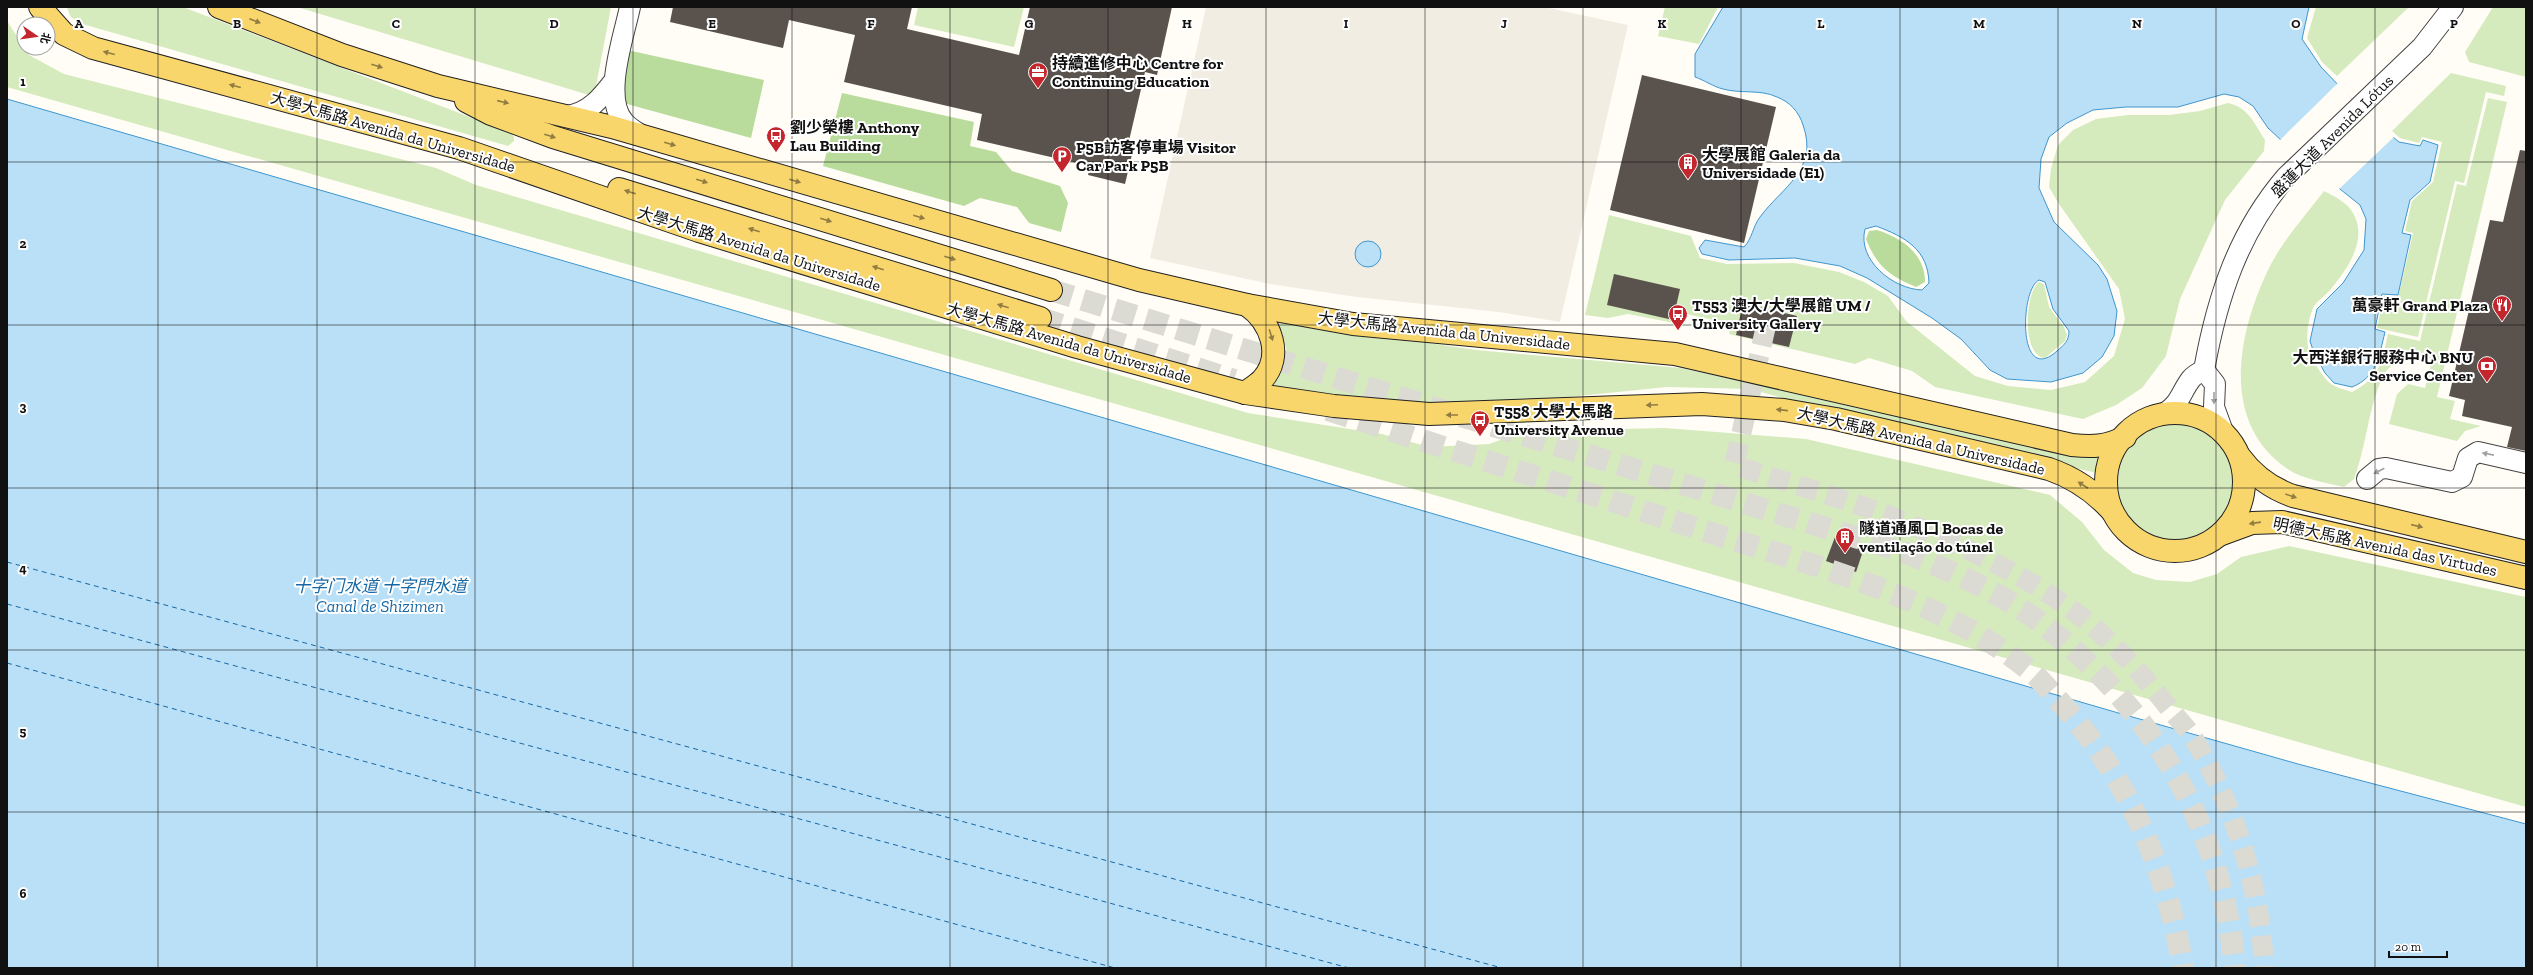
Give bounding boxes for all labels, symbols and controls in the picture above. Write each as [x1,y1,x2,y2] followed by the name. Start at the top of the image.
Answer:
[16,16,56,56] north arrow
[75,16,84,31] text: A
[233,16,241,31] text: B
[392,16,400,31] text: C
[549,16,559,31] text: D
[708,16,716,31] text: E
[867,16,875,31] text: F
[1025,16,1034,31] text: G
[1182,16,1192,31] text: H
[1344,16,1349,31] text: I
[1501,16,1507,31] text: J
[1658,16,1667,31] text: K
[1817,16,1825,31] text: L
[1973,16,1985,31] text: M
[2132,16,2142,31] text: N
[2291,16,2301,31] text: O
[2450,16,2458,31] text: P
[250,19,262,25] one-way arrow
[38,31,53,45] text: 北
[103,49,116,55] one-way arrow
[1052,54,1223,91] place label: 持續進修中心 Centre for Continuing Education
[1027,61,1049,89] office icon: 持續進修中心 Centre for Continuing Education
[372,64,384,70] one-way arrow
[2267,71,2397,201] street label: 盛蓮大道 Avenida Lótus
[20,74,26,89] text: 1
[229,83,241,89] one-way arrow
[269,88,517,176] street label: 大學大馬路 Avenida da Universidade
[497,99,509,105] one-way arrow
[790,118,920,155] place label: 劉少榮樓 Anthony Lau Building
[765,125,787,153] bus stop icon: 劉少榮樓 Anthony Lau Building
[545,133,557,139] one-way arrow
[1076,138,1236,175] place label: P5B訪客停車場 Visitor Car Park P5B
[664,141,676,147] one-way arrow
[1051,145,1073,173] parking icon: P5B訪客停車場 Visitor Car Park P5B
[1702,145,1840,182] place label: 大學展館 Galeria da Universidade (E1)
[1677,152,1699,180] building icon: 大學展館 Galeria da Universidade (E1)
[789,178,801,184] one-way arrow
[696,179,708,185] one-way arrow
[623,189,635,195] one-way arrow
[635,203,883,295] street label: 大學大馬路 Avenida da Universidade
[914,214,926,220] one-way arrow
[820,217,832,223] one-way arrow
[748,227,760,233] one-way arrow
[20,236,27,251] text: 2
[944,255,956,261] one-way arrow
[872,265,884,271] one-way arrow
[2491,294,2513,322] restaurant icon: 萬豪軒 Grand Plaza
[1692,296,1871,333] place label: T553 澳大/大學展館 UM / University Gallery
[2351,296,2488,315] place label: 萬豪軒 Grand Plaza
[945,299,1193,387] street label: 大學大馬路 Avenida da Universidade
[996,303,1008,309] one-way arrow
[1667,303,1689,331] bus stop icon: T553 澳大/大學展館 UM / University Gallery
[1317,308,1571,354] street label: 大學大馬路 Avenida da Universidade
[1268,329,1274,341] one-way arrow
[2292,348,2473,385] place label: 大西洋銀行服務中心 BNU Service Center
[2476,355,2498,383] bank icon: 大西洋銀行服務中心 BNU Service Center
[2211,392,2217,405] one-way arrow
[20,399,27,414] text: 3
[1494,402,1624,439] place label: T558 大學大馬路 University Avenue
[1645,402,1658,408] one-way arrow
[1795,403,2047,479] street label: 大學大馬路 Avenida da Universidade
[1775,407,1788,414] one-way arrow
[1469,409,1491,437] bus stop icon: T558 大學大馬路 University Avenue
[1445,412,1458,418] one-way arrow
[2482,450,2494,456] one-way arrow
[2373,468,2385,474] one-way arrow
[2078,481,2088,489] one-way arrow
[2286,493,2298,499] one-way arrow
[2271,514,2499,580] street label: 明德大馬路 Avenida das Virtudes
[1859,519,2003,556] place label: 隧道通風口 Bocas de ventilação do túnel
[2249,520,2261,526] one-way arrow
[2412,523,2424,529] one-way arrow
[1834,526,1856,554] building icon: 隧道通風口 Bocas de ventilação do túnel
[19,561,27,576] text: 4
[293,576,470,616] water label: 十字门水道 十字門水道 Canal de Shizimen
[20,724,27,739] text: 5
[20,886,27,901] text: 6
[2389,933,2447,959] scale bar
[2395,940,2422,954] text: 20 m

